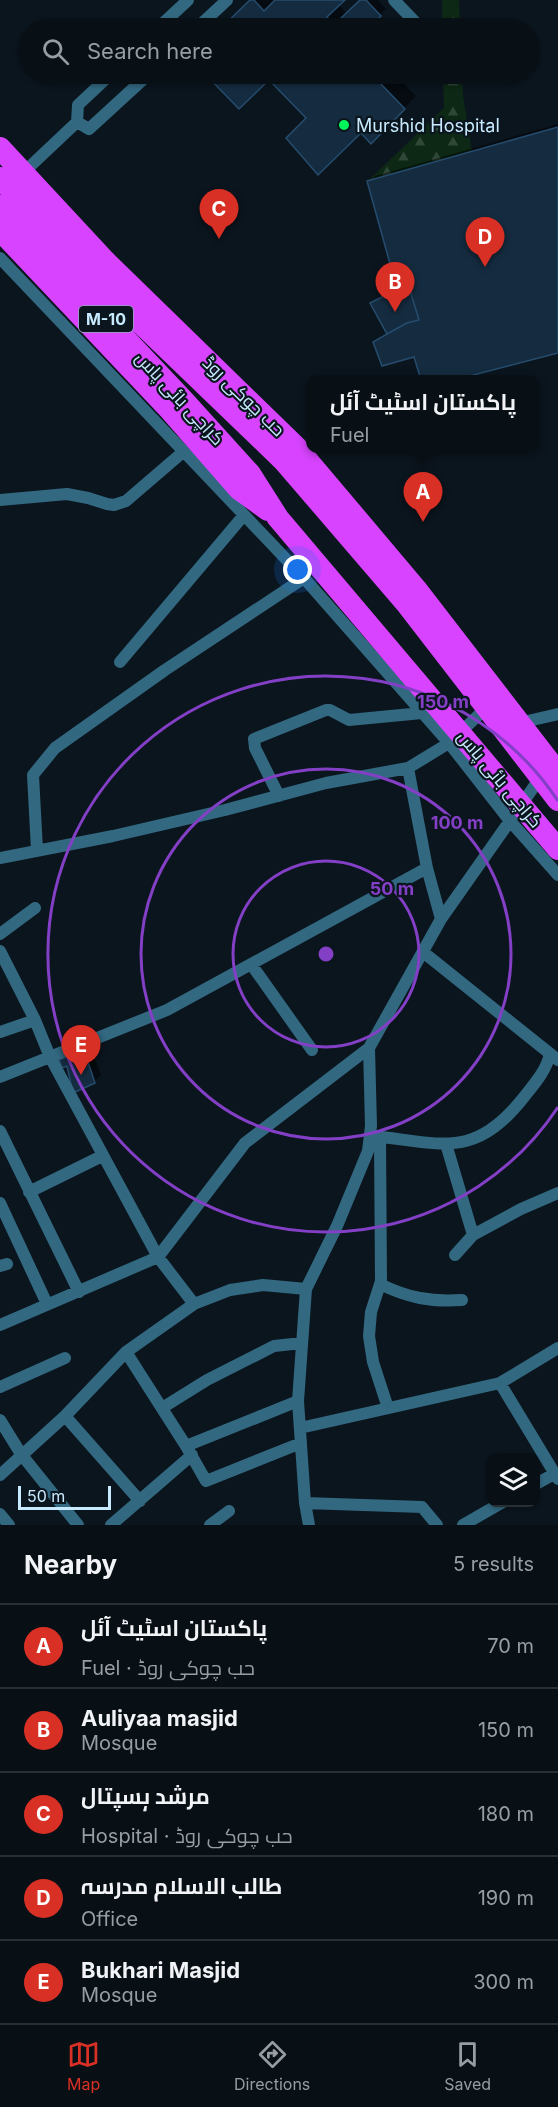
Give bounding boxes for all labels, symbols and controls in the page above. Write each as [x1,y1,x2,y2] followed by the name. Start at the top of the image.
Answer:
[18,18,540,84] search box
[39,35,72,68] icon: search
[87,38,213,64] text: Search here
[356,115,500,136] place label: Murshid Hospital
[337,118,351,132] marker: Murshid Hospital
[200,190,238,239] pin: C
[466,218,504,267] pin: D
[376,262,414,312] pin: B
[79,306,133,332] road number: M-10
[130,347,229,451] street label: کراچی بائی پاس
[197,352,289,442] street label: حب چوکی روڈ
[306,375,540,453] popup
[330,389,516,415] text: پاکستان اسٹیٹ آئل
[330,423,369,447] text: Fuel
[404,472,442,522] pin: A
[283,555,312,584] your location
[417,691,469,712] text: 150 m
[452,726,547,833] street label: کراچی بائی پاس
[431,812,483,833] text: 100 m
[370,878,414,899] text: 50 m
[316,944,336,964] centre of rings
[62,1026,100,1075] pin: E
[486,1453,540,1507] map controls
[486,1453,540,1507] button: layers
[18,1483,111,1510] scale bar
[27,1486,65,1506] text: 50 m
[24,1549,117,1580] text: Nearby
[453,1552,534,1576] text: 5 results
[81,1615,267,1641] text: پاکستان اسٹیٹ آئل
[36,1634,51,1658] text: A
[487,1634,534,1658] text: 70 m
[81,1656,255,1680] text: Fuel · حب چوکی روڈ
[81,1705,238,1731] text: Auliyaa masjid
[37,1718,50,1742] text: B
[478,1718,534,1742] text: 150 m
[81,1731,157,1755] text: Mosque
[81,1783,210,1809] text: مرشد ہسپتال
[36,1802,51,1826] text: C
[478,1802,534,1826] text: 180 m
[81,1824,293,1848] text: Hospital · حب چوکی روڈ
[81,1873,282,1899] text: طالب الاسلام مدرسہ
[36,1886,51,1910] text: D
[478,1886,534,1910] text: 190 m
[81,1907,138,1931] text: Office
[81,1957,240,1983] text: Bukhari Masjid
[37,1970,50,1994] text: E
[473,1970,534,1994] text: 300 m
[81,1983,157,2007] text: Mosque
[67,2038,100,2094] tab: Map
[234,2038,310,2094] tab: Directions
[444,2038,491,2094] tab: Saved

